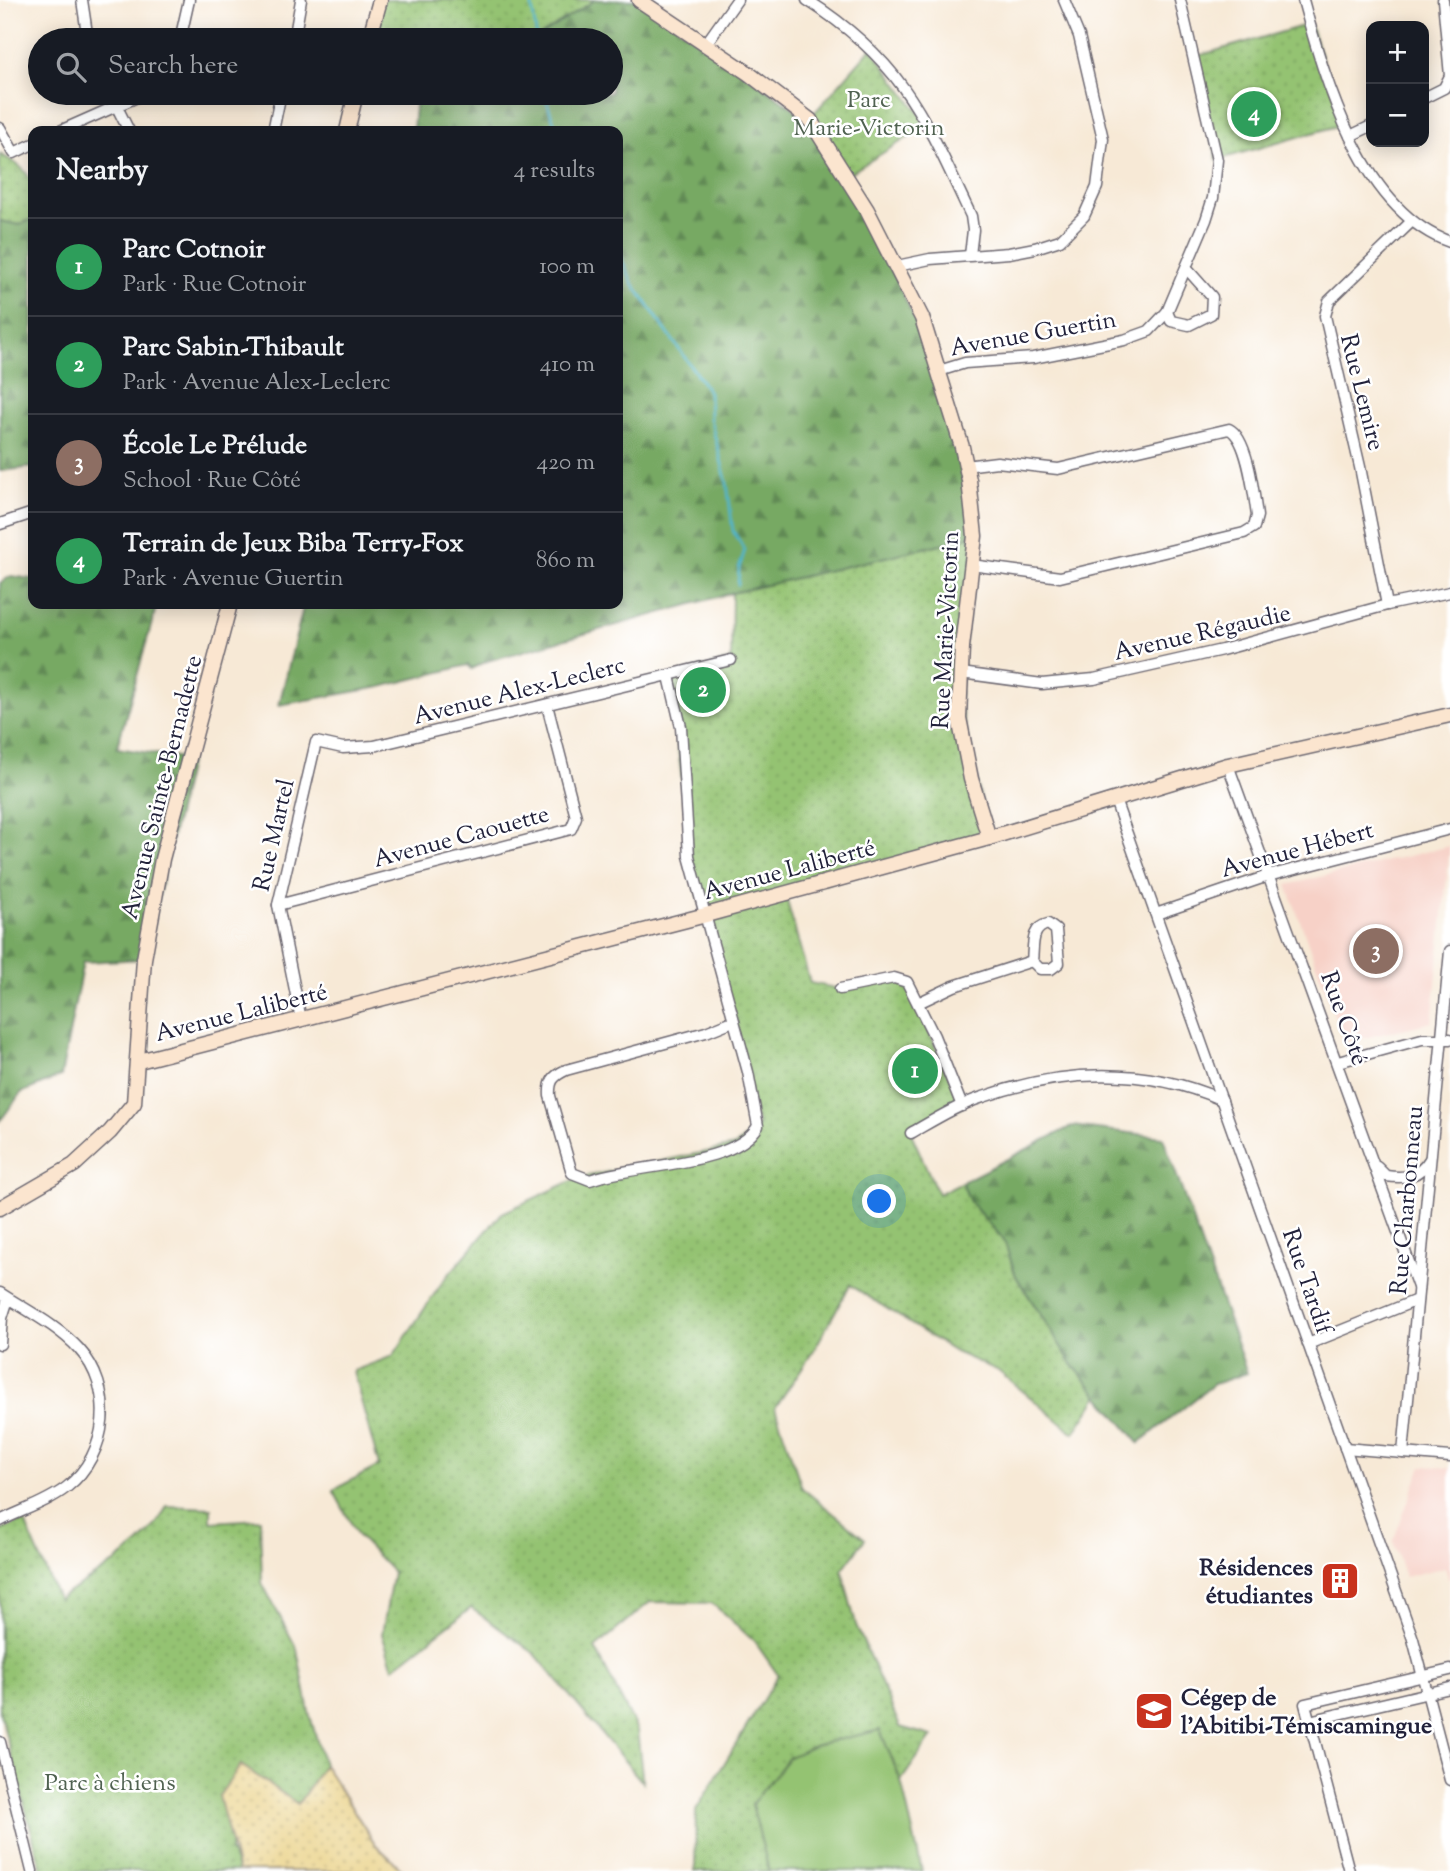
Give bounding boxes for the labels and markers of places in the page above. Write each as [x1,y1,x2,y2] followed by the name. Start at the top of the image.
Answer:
[1231,88,1277,140] pin: 4
[680,664,726,716] pin: 2
[1353,925,1399,977] pin: 3
[892,1045,938,1097] pin: 1
[1199,1552,1313,1614] place label: Résidences étudiantes
[1319,1560,1361,1602] building icon: Résidences étudiantes
[1181,1682,1432,1744] place label: Cégep de l'Abitibi-Témiscamingue
[1133,1690,1175,1732] school or university icon: Cégep de l'Abitibi-Témiscamingue

